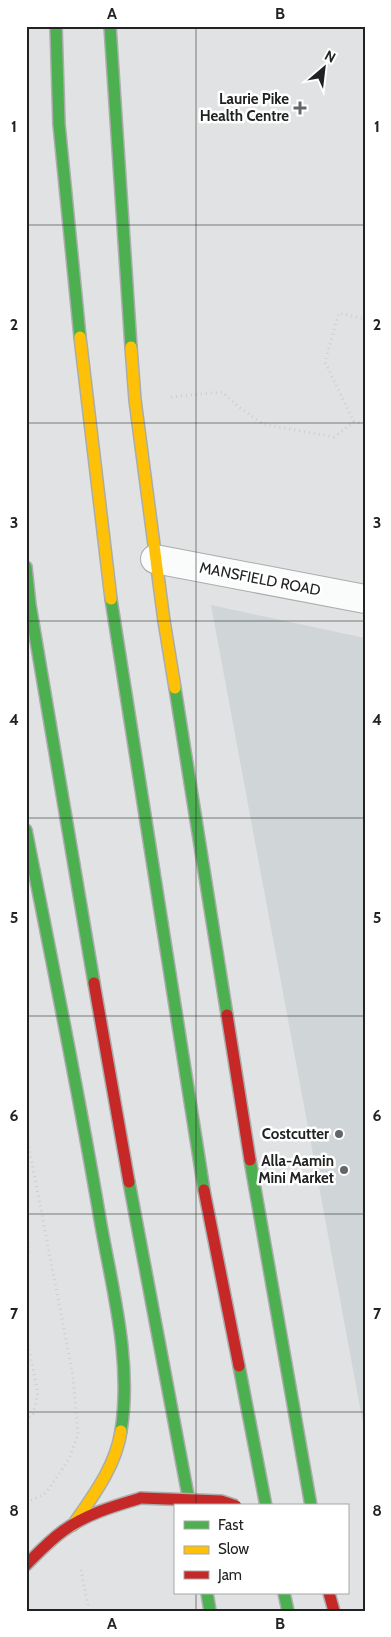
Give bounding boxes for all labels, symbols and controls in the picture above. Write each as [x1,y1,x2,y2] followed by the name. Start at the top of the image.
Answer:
[107,4,117,23] text: A
[275,4,285,23] text: B
[298,42,348,92] north arrow
[322,46,339,67] text: N
[200,90,289,125] place label: Laurie Pike Health Centre
[293,101,307,115] marker: Laurie Pike Health Centre
[11,117,17,136] text: 1
[374,117,380,136] text: 1
[10,315,18,334] text: 2
[373,315,381,334] text: 2
[10,513,18,532] text: 3
[373,513,381,532] text: 3
[198,558,322,600] street label: MANSFIELD ROAD
[9,710,19,729] text: 4
[372,710,382,729] text: 4
[10,908,18,927] text: 5
[373,908,381,927] text: 5
[10,1106,19,1125] text: 6
[373,1106,382,1125] text: 6
[262,1125,329,1143] place label: Costcutter
[333,1128,345,1140] marker: Costcutter
[258,1152,334,1187] place label: Alla-Aamin Mini Market
[338,1164,350,1176] marker: Alla-Aamin Mini Market
[10,1304,19,1323] text: 7
[373,1304,382,1323] text: 7
[9,1501,19,1520] text: 8
[372,1501,382,1520] text: 8
[174,1504,348,1594] legend
[218,1516,243,1534] text: Fast
[218,1540,249,1558] text: Slow
[217,1566,242,1584] text: Jam
[107,1614,117,1633] text: A
[275,1614,285,1633] text: B

